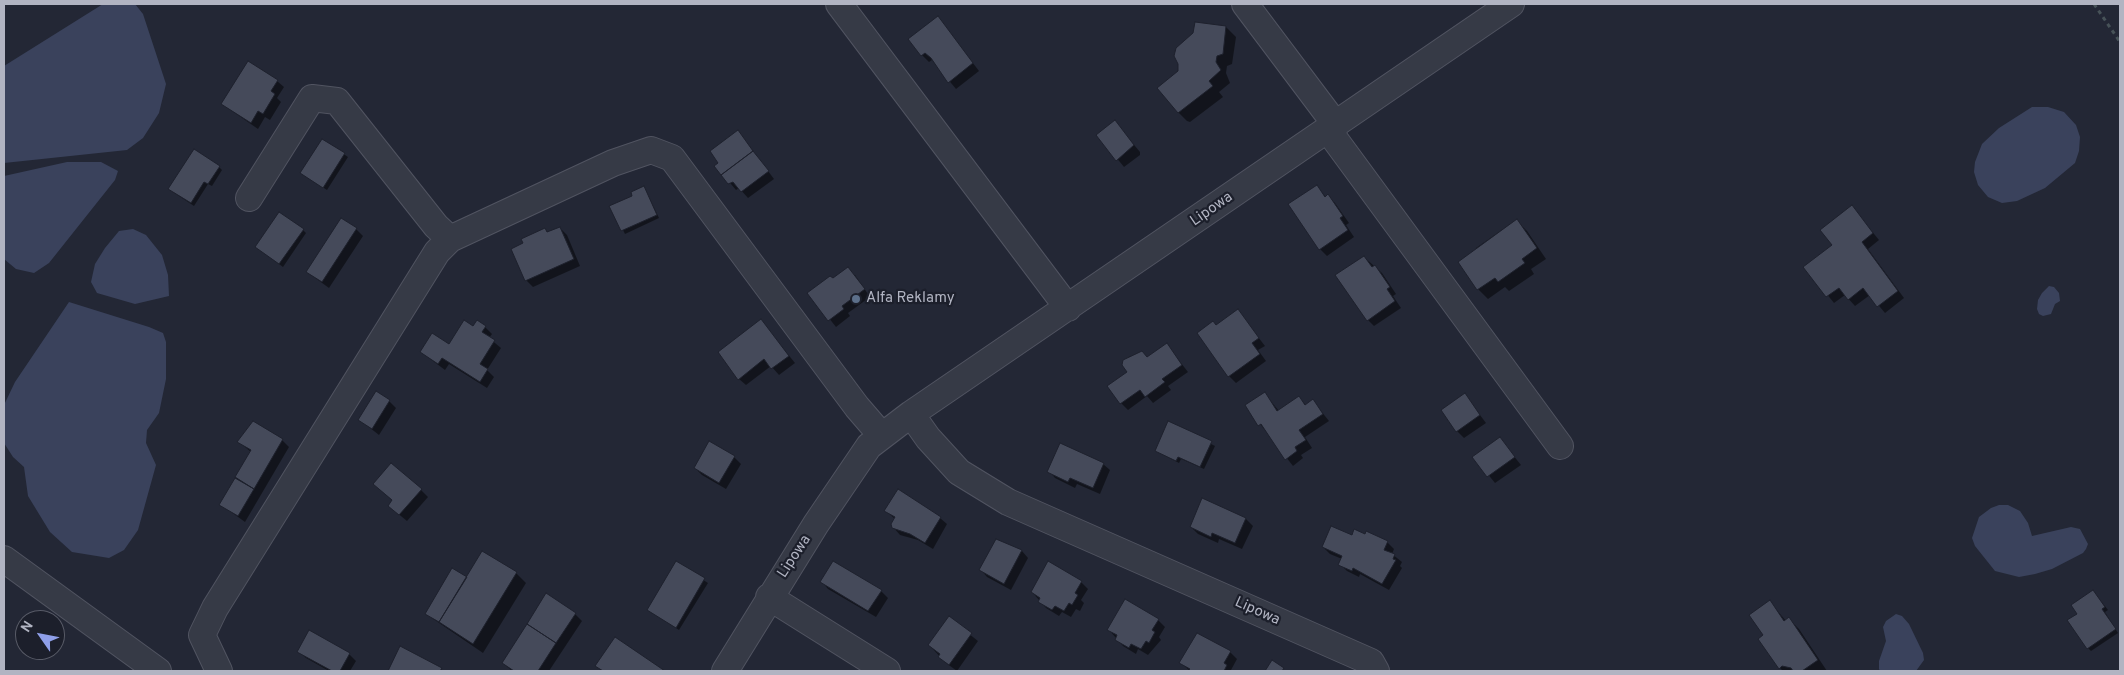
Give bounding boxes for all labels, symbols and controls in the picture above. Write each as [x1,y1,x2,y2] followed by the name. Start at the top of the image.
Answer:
[1187,189,1237,231] street label: Lipowa
[866,290,955,308] place label: Alfa Reklamy
[850,293,862,305] marker: Alfa Reklamy
[774,532,816,582] street label: Lipowa
[1232,594,1282,630] street label: Lipowa
[15,610,65,660] north arrow
[18,618,38,636] text: N

